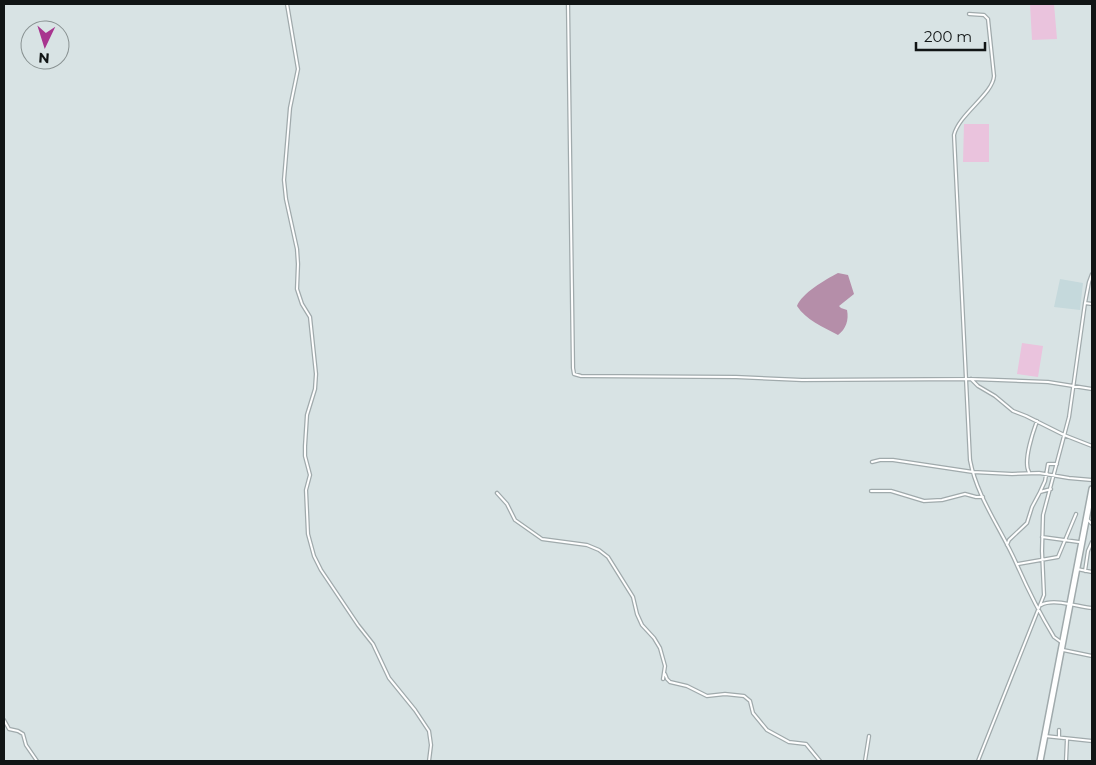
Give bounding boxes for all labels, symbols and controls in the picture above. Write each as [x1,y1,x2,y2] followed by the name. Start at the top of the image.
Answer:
[20,20,70,70] north arrow
[916,20,985,52] scale bar
[924,27,972,46] text: 200 m
[38,49,50,67] text: N

